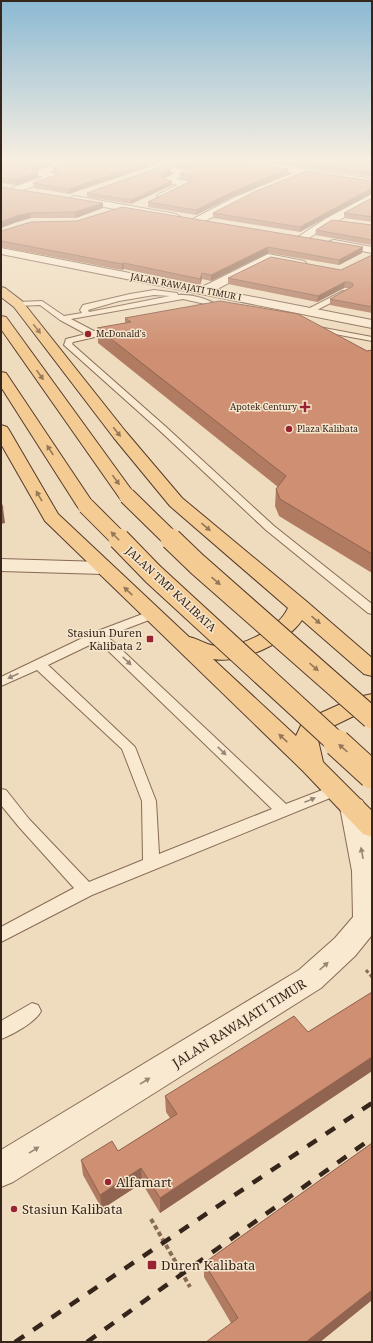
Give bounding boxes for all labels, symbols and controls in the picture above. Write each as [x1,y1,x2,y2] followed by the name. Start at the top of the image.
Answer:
[128,269,243,304] street label: JALAN RAWAJATI TIMUR I
[33,324,42,335] one-way arrow
[96,327,146,340] place label: McDonald's
[83,329,93,339] marker: McDonald's
[36,369,44,380] one-way arrow
[230,400,298,413] place label: Apotek Century
[300,402,310,412] marker: Apotek Century
[297,422,358,435] place label: Plaza Kalibata
[284,424,294,434] marker: Plaza Kalibata
[113,426,122,437] one-way arrow
[46,444,53,456] one-way arrow
[112,475,120,486] one-way arrow
[36,491,43,502] one-way arrow
[200,522,211,531] one-way arrow
[110,531,120,541] one-way arrow
[122,542,220,635] street label: JALAN TMP KALIBATA
[211,576,221,586] one-way arrow
[123,587,132,596] one-way arrow
[310,615,321,624] one-way arrow
[67,625,142,653] place label: Stasiun Duren Kalibata 2
[145,634,155,644] marker: Stasiun Duren Kalibata 2
[122,657,132,666] one-way arrow
[308,662,319,671] one-way arrow
[7,673,19,679] one-way arrow
[278,733,288,743] one-way arrow
[338,744,348,753] one-way arrow
[217,746,227,756] one-way arrow
[304,797,316,803] one-way arrow
[359,847,365,859] one-way arrow
[320,962,329,971] one-way arrow
[168,974,310,1072] street label: JALAN RAWAJATI TIMUR
[139,1078,151,1085] one-way arrow
[29,1146,39,1154] one-way arrow
[116,1173,172,1191] place label: Alfamart
[103,1177,113,1187] marker: Alfamart
[22,1200,123,1218] place label: Stasiun Kalibata
[9,1204,19,1214] marker: Stasiun Kalibata
[161,1256,255,1274] place label: Duren Kalibata
[146,1259,158,1271] marker: Duren Kalibata

